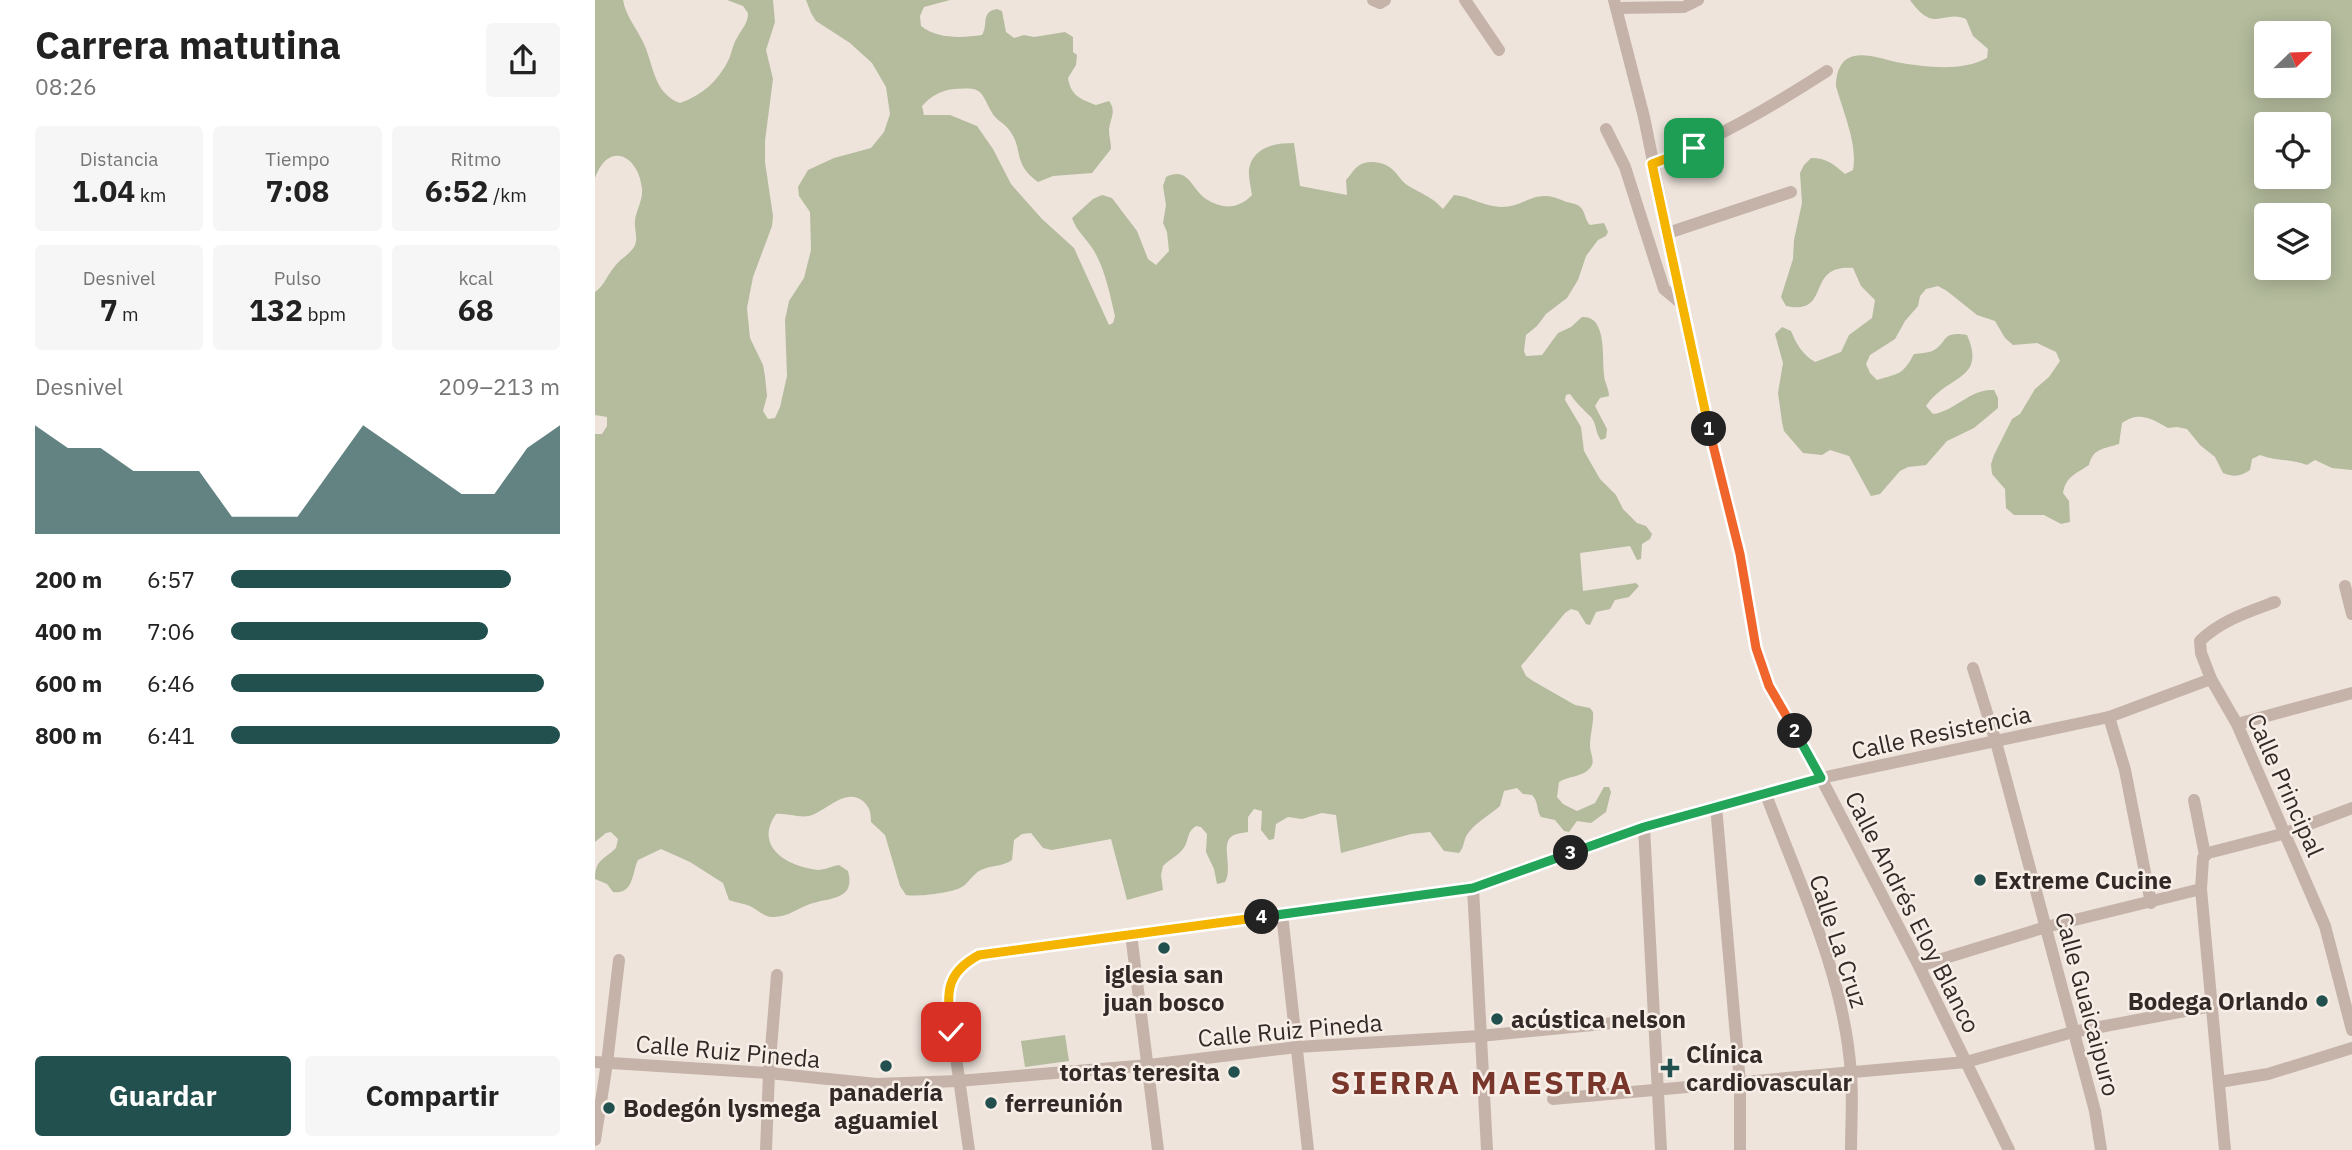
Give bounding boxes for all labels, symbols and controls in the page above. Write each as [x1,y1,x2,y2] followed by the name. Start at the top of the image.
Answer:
[35,20,341,69] text: Carrera matutina
[2254,21,2331,98] north arrow
[2254,21,2331,280] map controls
[486,23,560,97] button: share
[35,71,97,101] text: 08:26
[2254,112,2331,189] button: locate
[1664,118,1724,178] pin
[1675,129,1713,167] icon: arrive
[80,147,159,171] text: Distancia
[265,147,330,171] text: Tiempo
[450,147,501,171] text: Ritmo
[72,171,135,210] text: 1.04
[266,171,329,210] text: 7:08
[425,171,489,210] text: 6:52
[135,183,166,207] text: km
[489,183,527,207] text: /km
[2254,203,2331,280] button: layers
[83,266,156,290] text: Desnivel
[274,266,321,290] text: Pulso
[459,266,493,290] text: kcal
[100,290,118,329] text: 7
[249,290,303,329] text: 132
[458,290,494,329] text: 68
[118,302,139,326] text: m
[303,302,346,326] text: bpm
[35,371,123,401] text: Desnivel
[438,371,560,401] text: 209–213 m
[1691,412,1727,446] pin: 1
[1703,416,1714,440] text: 1
[35,564,102,594] text: 200 m
[147,564,195,594] text: 6:57
[35,616,102,646] text: 400 m
[147,616,195,646] text: 7:06
[35,668,102,698] text: 600 m
[147,668,195,698] text: 6:46
[1848,697,2034,767] street label: Calle Resistencia
[2240,708,2332,862] street label: Calle Principal
[1777,714,1813,748] pin: 2
[1789,718,1800,742] text: 2
[35,720,102,750] text: 800 m
[147,720,195,750] text: 6:41
[1838,786,1988,1038] street label: Calle Andrés Eloy Blanco
[1553,836,1588,870] pin: 3
[1565,840,1576,864] text: 3
[1994,864,2172,896] place label: Extreme Cucine
[1802,870,1876,1012] street label: Calle La Cruz
[1972,872,1988,888] marker: Extreme Cucine
[1245,900,1279,934] pin: 4
[1256,904,1267,928] text: 4
[2048,908,2128,1100] street label: Calle Guaicaipuro
[1156,940,1172,956] marker: iglesia san juan bosco
[1103,958,1224,1018] place label: iglesia san juan bosco
[2128,985,2308,1017] place label: Bodega Orlando
[2314,993,2330,1009] marker: Bodega Orlando
[921,1002,981,1062] pin
[1511,1003,1686,1035] place label: acústica nelson
[1196,1006,1384,1054] street label: Calle Ruiz Pineda
[1489,1011,1505,1027] marker: acústica nelson
[932,1013,970,1051] icon: check
[634,1027,822,1075] street label: Calle Ruiz Pineda
[1686,1038,1853,1098] place label: Clínica cardiovascular
[35,1056,291,1136] button: Guardar
[305,1056,560,1136] button: Compartir
[1060,1056,1220,1088] place label: tortas teresita
[878,1058,894,1074] marker: panadería aguamiel
[1660,1058,1680,1078] marker: Clínica cardiovascular
[1331,1061,1633,1103] district label: SIERRA MAESTRA
[1226,1064,1242,1080] marker: tortas teresita
[829,1076,943,1136] place label: panadería aguamiel
[1005,1087,1123,1119] place label: ferreunión
[623,1092,821,1124] place label: Bodegón lysmega
[983,1095,999,1111] marker: ferreunión
[601,1100,617,1116] marker: Bodegón lysmega

